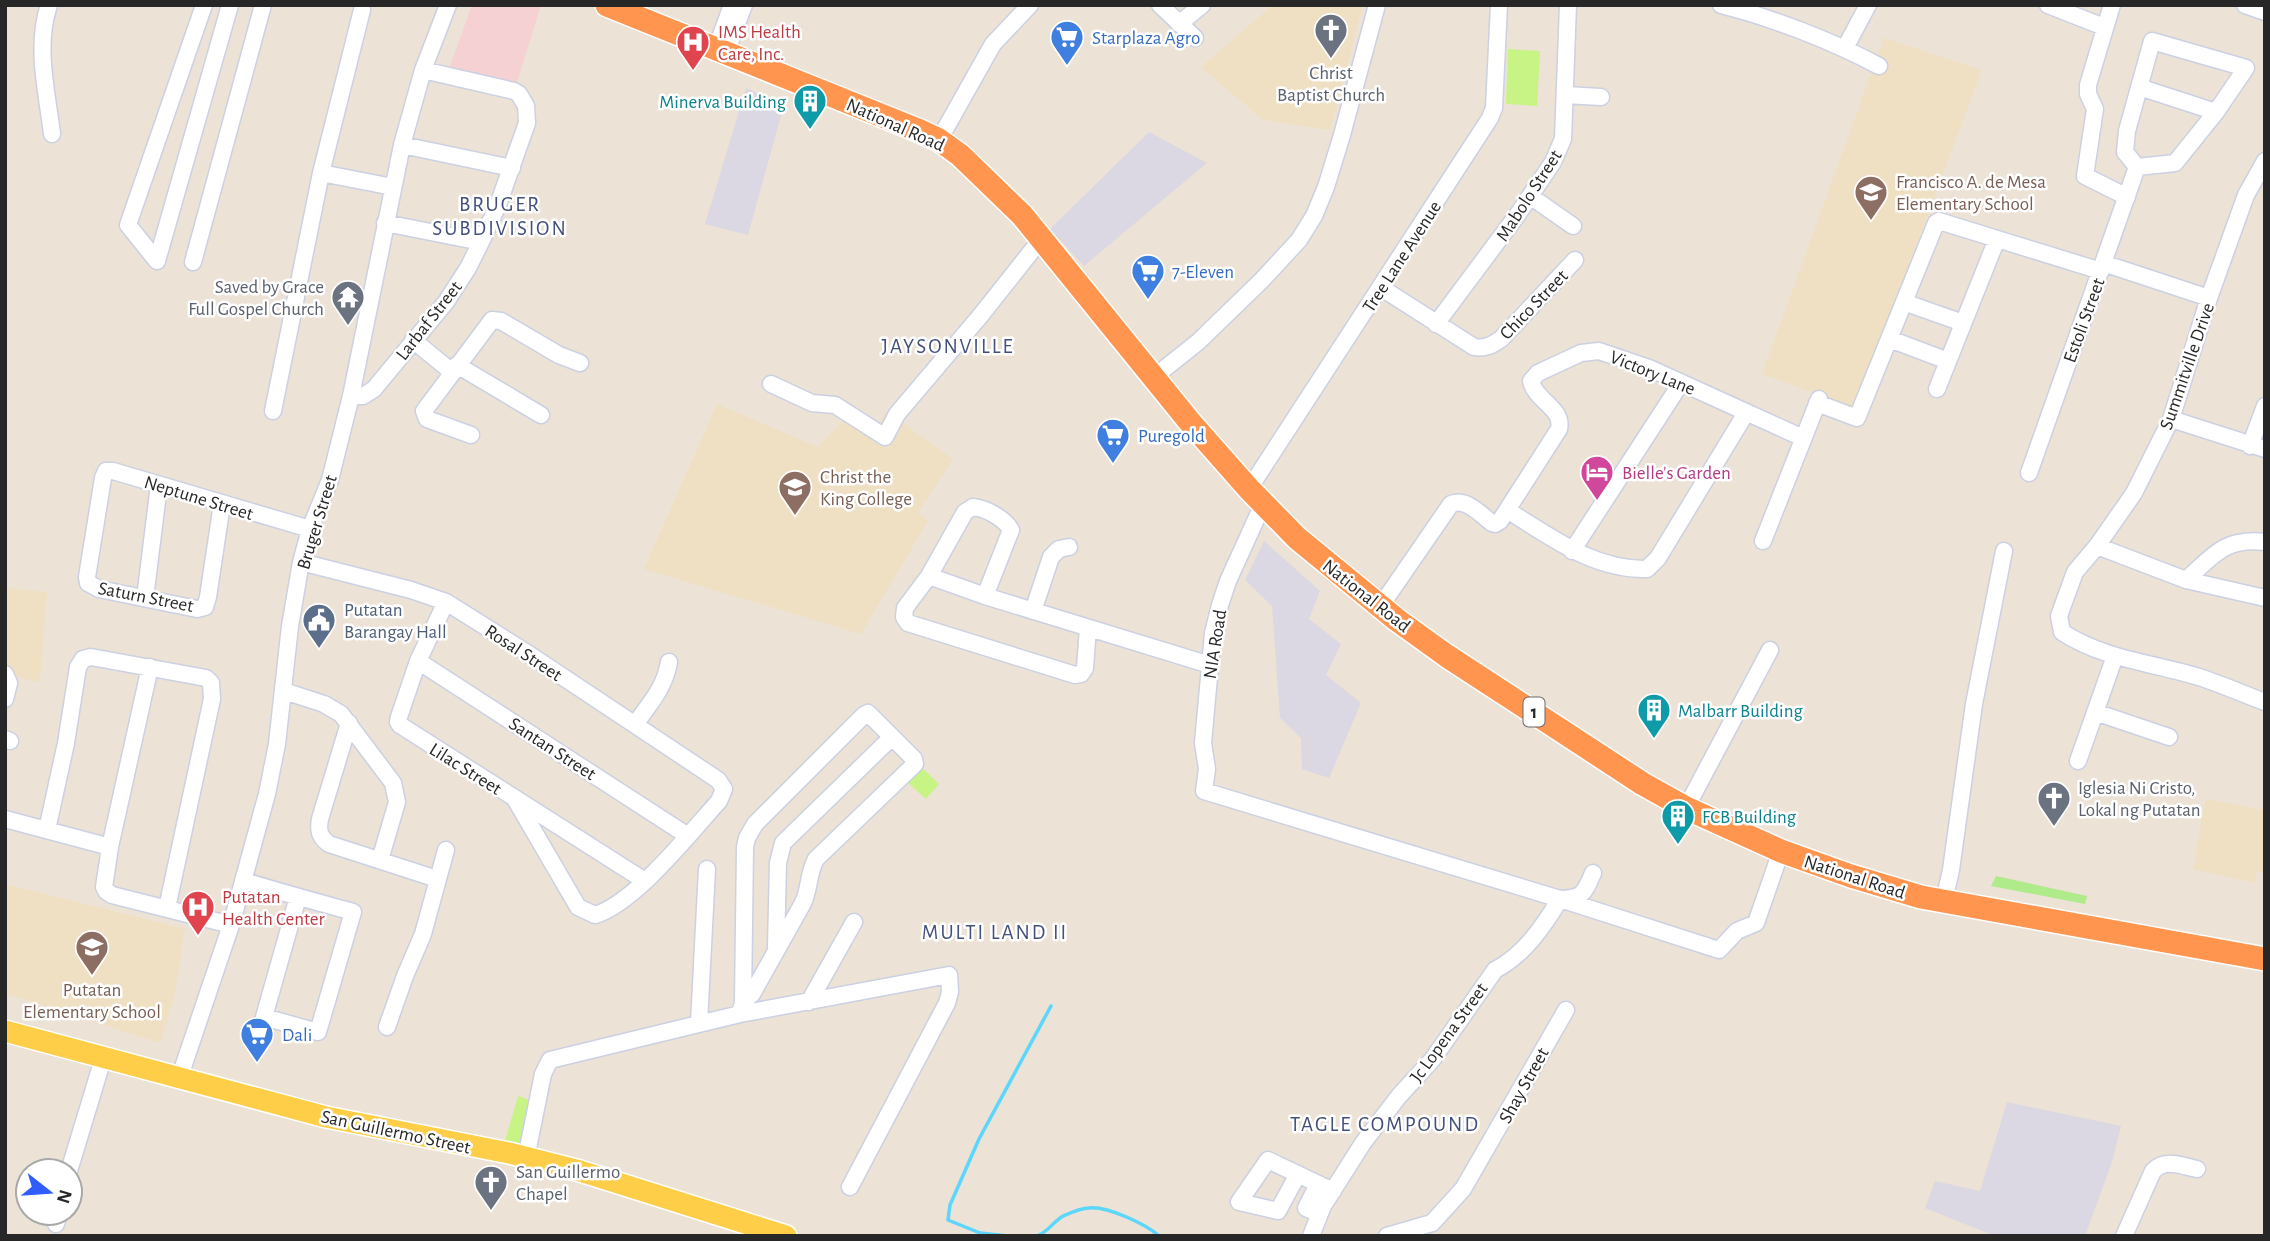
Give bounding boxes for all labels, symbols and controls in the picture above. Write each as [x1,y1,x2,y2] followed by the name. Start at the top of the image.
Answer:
[1312,11,1350,60] church icon: Christ Baptist Church
[1048,18,1086,67] supermarket icon: Starplaza Agro
[674,23,712,72] hospital icon: IMS Health Care, Inc.
[718,23,801,64] place label: IMS Health Care, Inc.
[1092,29,1200,48] place label: Starplaza Agro
[1277,64,1385,105] place label: Christ Baptist Church
[791,82,829,131] building icon: Minerva Building
[659,93,787,112] place label: Minerva Building
[843,95,948,156] street label: National Road
[1493,147,1566,245] street label: Mabolo Street
[1852,173,1890,222] school or university icon: Francisco A. de Mesa Elementary School
[1896,173,2046,214] place label: Francisco A. de Mesa Elementary School
[432,194,568,239] district label: BRUGER SUBDIVISION
[1359,198,1445,316] street label: Tree Lane Avenue
[1129,252,1167,301] supermarket icon: 7-Eleven
[1172,263,1234,282] place label: 7-Eleven
[1496,266,1572,344] street label: Chico Street
[2060,276,2108,365] street label: Estoli Street
[188,278,324,319] place label: Saved by Grace Full Gospel Church
[329,278,367,327] temple icon: Saved by Grace Full Gospel Church
[393,278,466,364] street label: Larbaf Street
[2157,301,2218,432] street label: Summitville Drive
[881,336,1015,357] district label: JAYSONVILLE
[1607,348,1698,399] street label: Victory Lane
[1094,416,1132,465] supermarket icon: Puregold
[1138,427,1205,446] place label: Puregold
[1578,453,1616,502] hotel icon: Bielle's Garden
[1622,464,1731,483] place label: Bielle's Garden
[776,468,814,517] school or university icon: Christ the King College
[820,468,912,509] place label: Christ the King College
[142,473,255,524] street label: Neptune Street
[294,473,341,572] street label: Bruger Street
[1319,556,1414,636] street label: National Road
[96,579,195,616] street label: Saturn Street
[300,601,338,650] public building icon: Putatan Barangay Hall
[344,601,447,642] place label: Putatan Barangay Hall
[1201,608,1230,680] street label: NIA Road
[481,621,565,685] street label: Rosal Street
[1635,691,1673,740] building icon: Malbarr Building
[1524,698,1544,726] road number: 1
[1678,702,1803,721] place label: Malbarr Building
[505,714,599,784] street label: Santan Street
[426,740,505,799] street label: Lilac Street
[2035,779,2073,828] church icon: Iglesia Ni Cristo, Lokal ng Putatan
[2078,779,2201,820] place label: Iglesia Ni Cristo, Lokal ng Putatan
[1659,797,1697,846] building icon: FCB Building
[1702,808,1797,827] place label: FCB Building
[1801,852,1908,903] street label: National Road
[179,888,217,937] hospital icon: Putatan Health Center
[222,888,325,929] place label: Putatan Health Center
[922,922,1068,943] district label: MULTI LAND II
[73,928,111,977] school or university icon: Putatan Elementary School
[1407,980,1492,1086] street label: Jc Lopena Street
[23,981,161,1022] place label: Putatan Elementary School
[238,1015,276,1064] supermarket icon: Dali
[282,1026,312,1045] place label: Dali
[1496,1045,1553,1127] street label: Shay Street
[319,1107,472,1158] street label: San Guillermo Street
[1290,1114,1480,1135] district label: TAGLE COMPOUND
[14,1157,84,1227] north arrow
[472,1163,510,1212] church icon: San Guillermo Chapel
[516,1163,620,1204] place label: San Guillermo Chapel
[53,1187,75,1206] text: N

